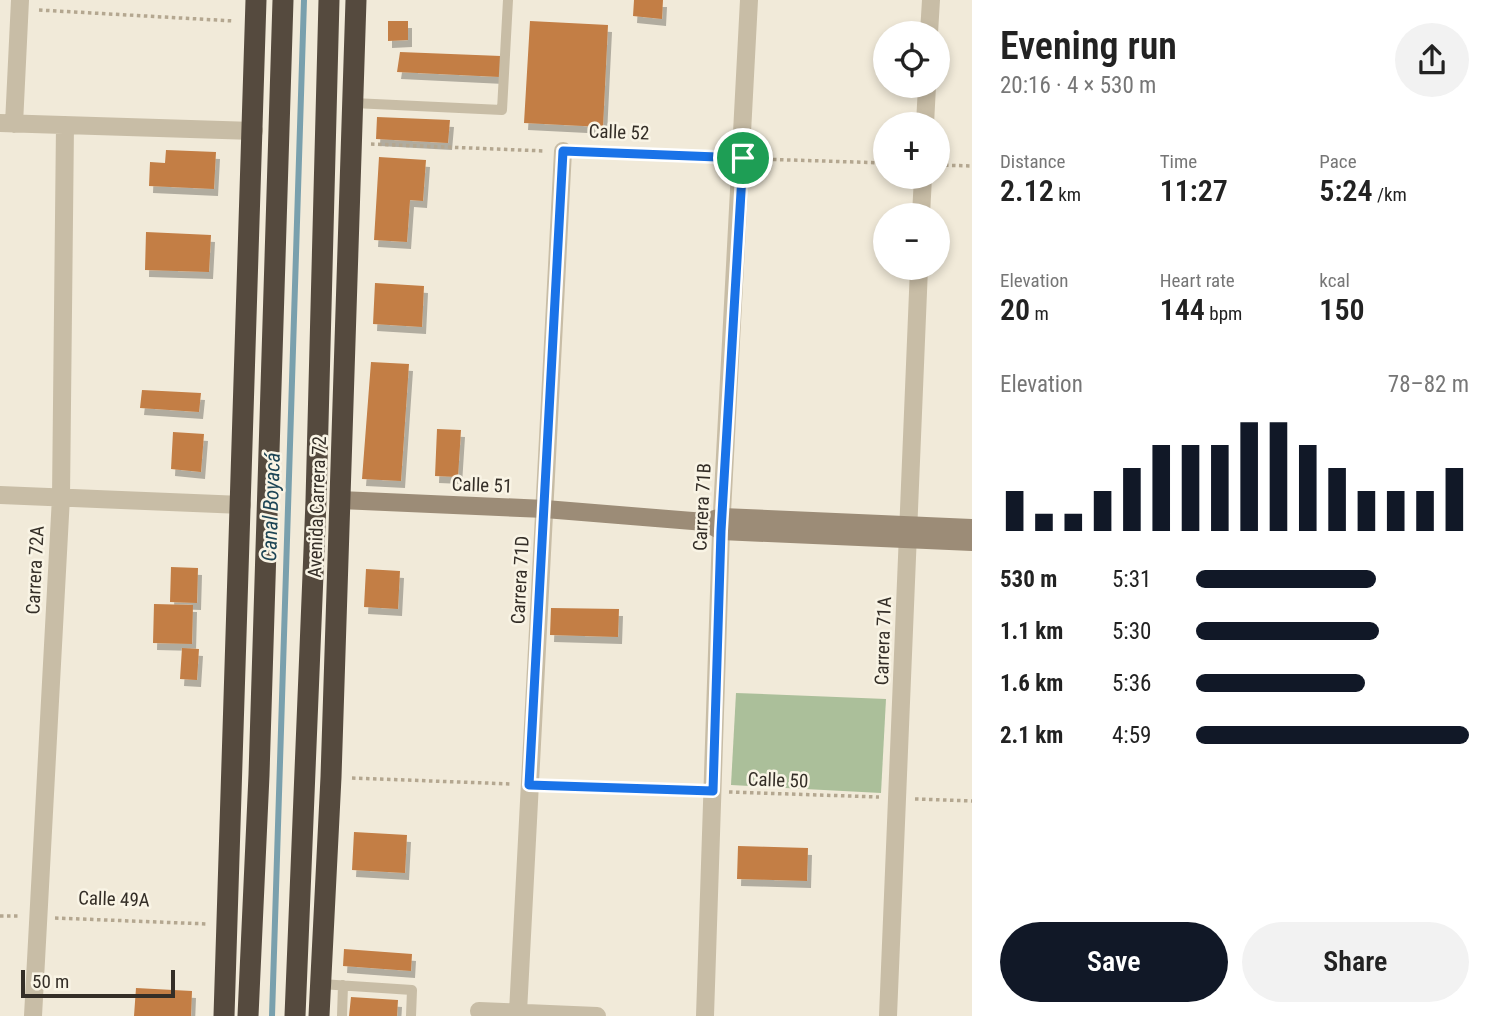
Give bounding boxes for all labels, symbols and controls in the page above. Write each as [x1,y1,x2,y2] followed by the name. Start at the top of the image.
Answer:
[873,21,950,280] map controls
[873,21,950,98] button: locate
[1395,23,1469,97] button: share
[1000,24,1177,68] text: Evening run
[1000,72,1156,99] text: 20:16 · 4 × 530 m
[873,112,950,189] button: +
[588,119,650,145] street label: Calle 52
[713,128,773,188] pin
[724,139,762,177] icon: arrive
[1000,150,1065,173] text: Distance
[1160,150,1197,173] text: Time
[1319,150,1357,173] text: Pace
[1000,173,1054,208] text: 2.12
[1160,173,1228,208] text: 11:27
[1319,173,1373,208] text: 5:24
[1054,183,1081,206] text: km
[1373,183,1407,206] text: /km
[873,203,950,280] button: −
[1000,269,1068,292] text: Elevation
[1160,269,1235,292] text: Heart rate
[1319,269,1350,292] text: kcal
[1000,292,1030,327] text: 20
[1160,292,1205,327] text: 144
[1319,292,1365,327] text: 150
[1030,302,1049,325] text: m
[1205,302,1242,325] text: bpm
[1000,371,1083,398] text: Elevation
[1388,371,1469,398] text: 78–82 m
[303,436,331,578] street label: Avenida Carrera 72
[257,452,285,562] water label: Canal Boyacá
[688,462,716,552] street label: Carrera 71B
[451,472,513,498] street label: Calle 51
[21,525,49,615] street label: Carrera 72A
[506,535,534,625] street label: Carrera 71D
[1000,566,1057,593] text: 530 m
[1112,566,1151,593] text: 5:31
[870,596,896,686] street label: Carrera 71A
[1000,618,1063,645] text: 1.1 km
[1112,618,1151,645] text: 5:30
[1000,670,1063,697] text: 1.6 km
[1112,670,1151,697] text: 5:36
[1000,722,1063,749] text: 2.1 km
[1112,722,1151,749] text: 4:59
[747,767,809,793] street label: Calle 50
[78,886,150,912] street label: Calle 49A
[1000,922,1228,1002] button: Save
[1242,922,1469,1002] button: Share
[21,967,175,999] scale bar
[32,970,69,993] text: 50 m

